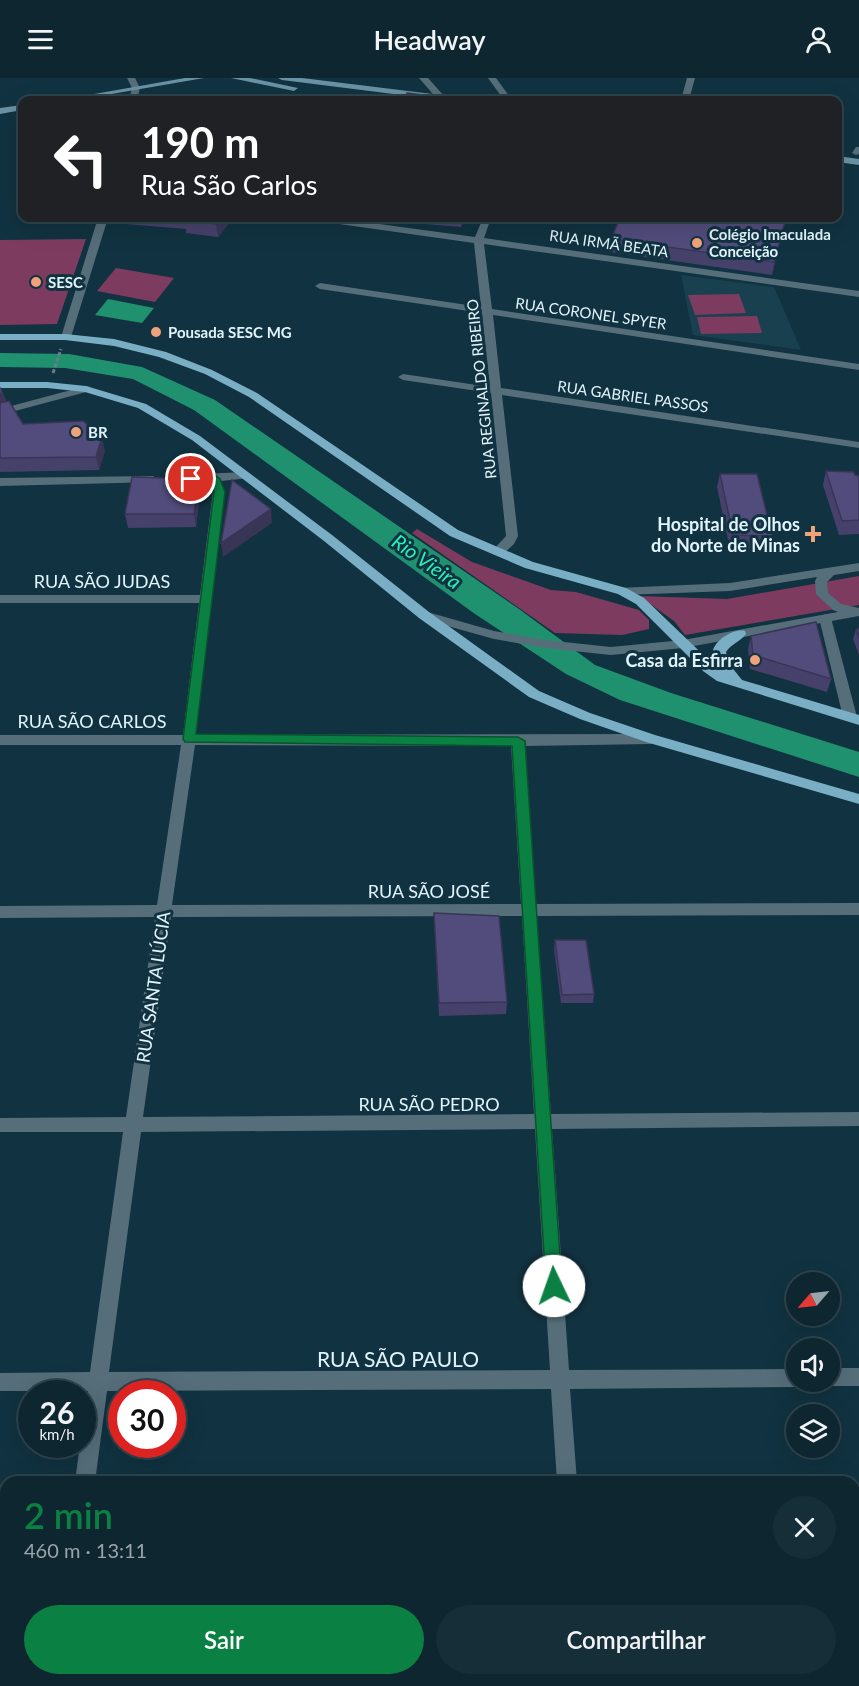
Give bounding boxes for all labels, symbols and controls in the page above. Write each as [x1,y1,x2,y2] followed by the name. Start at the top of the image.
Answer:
[24,23,57,56] icon: menu
[373,23,486,56] text: Headway
[802,23,835,56] icon: person
[141,117,259,167] text: 190 m
[42,120,120,198] icon: left
[141,168,318,201] text: Rua São Carlos
[709,225,831,260] place label: Colégio Imaculada Conceição
[548,226,671,260] street label: RUA IRMÃ BEATA
[690,236,704,250] marker: Colégio Imaculada Conceição
[48,273,83,291] place label: SESC
[29,275,43,289] marker: SESC
[514,293,668,333] street label: RUA CORONEL SPYER
[463,298,499,480] street label: RUA REGINALDO RIBEIRO
[168,323,292,341] place label: Pousada SESC MG
[149,325,163,339] marker: Pousada SESC MG
[556,376,710,416] street label: RUA GABRIEL PASSOS
[88,423,108,441] place label: BR
[69,425,83,439] marker: BR
[165,453,216,504] pin
[174,462,207,495] icon: arrive
[651,513,800,556] place label: Hospital de Olhos do Norte de Minas
[804,525,822,543] marker: Hospital de Olhos do Norte de Minas
[388,529,466,593] water label: Rio Vieira
[34,570,170,592] street label: RUA SÃO JUDAS
[625,649,743,671] place label: Casa da Esfirra
[748,653,762,667] marker: Casa da Esfirra
[17,710,167,732] street label: RUA SÃO CARLOS
[368,880,490,902] street label: RUA SÃO JOSÉ
[131,909,175,1064] street label: RUA SANTA LÚCIA
[358,1093,500,1115] street label: RUA SÃO PEDRO
[522,1254,586,1318] position arrow
[786,1272,840,1326] north arrow
[786,1272,840,1458] map controls
[786,1338,840,1392] button: sound
[317,1346,479,1371] street label: RUA SÃO PAULO
[108,1380,186,1458] speed limit sign: 30
[40,1394,74,1430] text: 26
[786,1404,840,1458] button: layers
[39,1425,75,1443] text: km/h
[24,1493,113,1537] text: 2 min
[773,1496,836,1559] button: close
[24,1538,147,1562] text: 460 m · 13:11
[24,1605,424,1674] button: Sair
[436,1605,836,1674] button: Compartilhar

